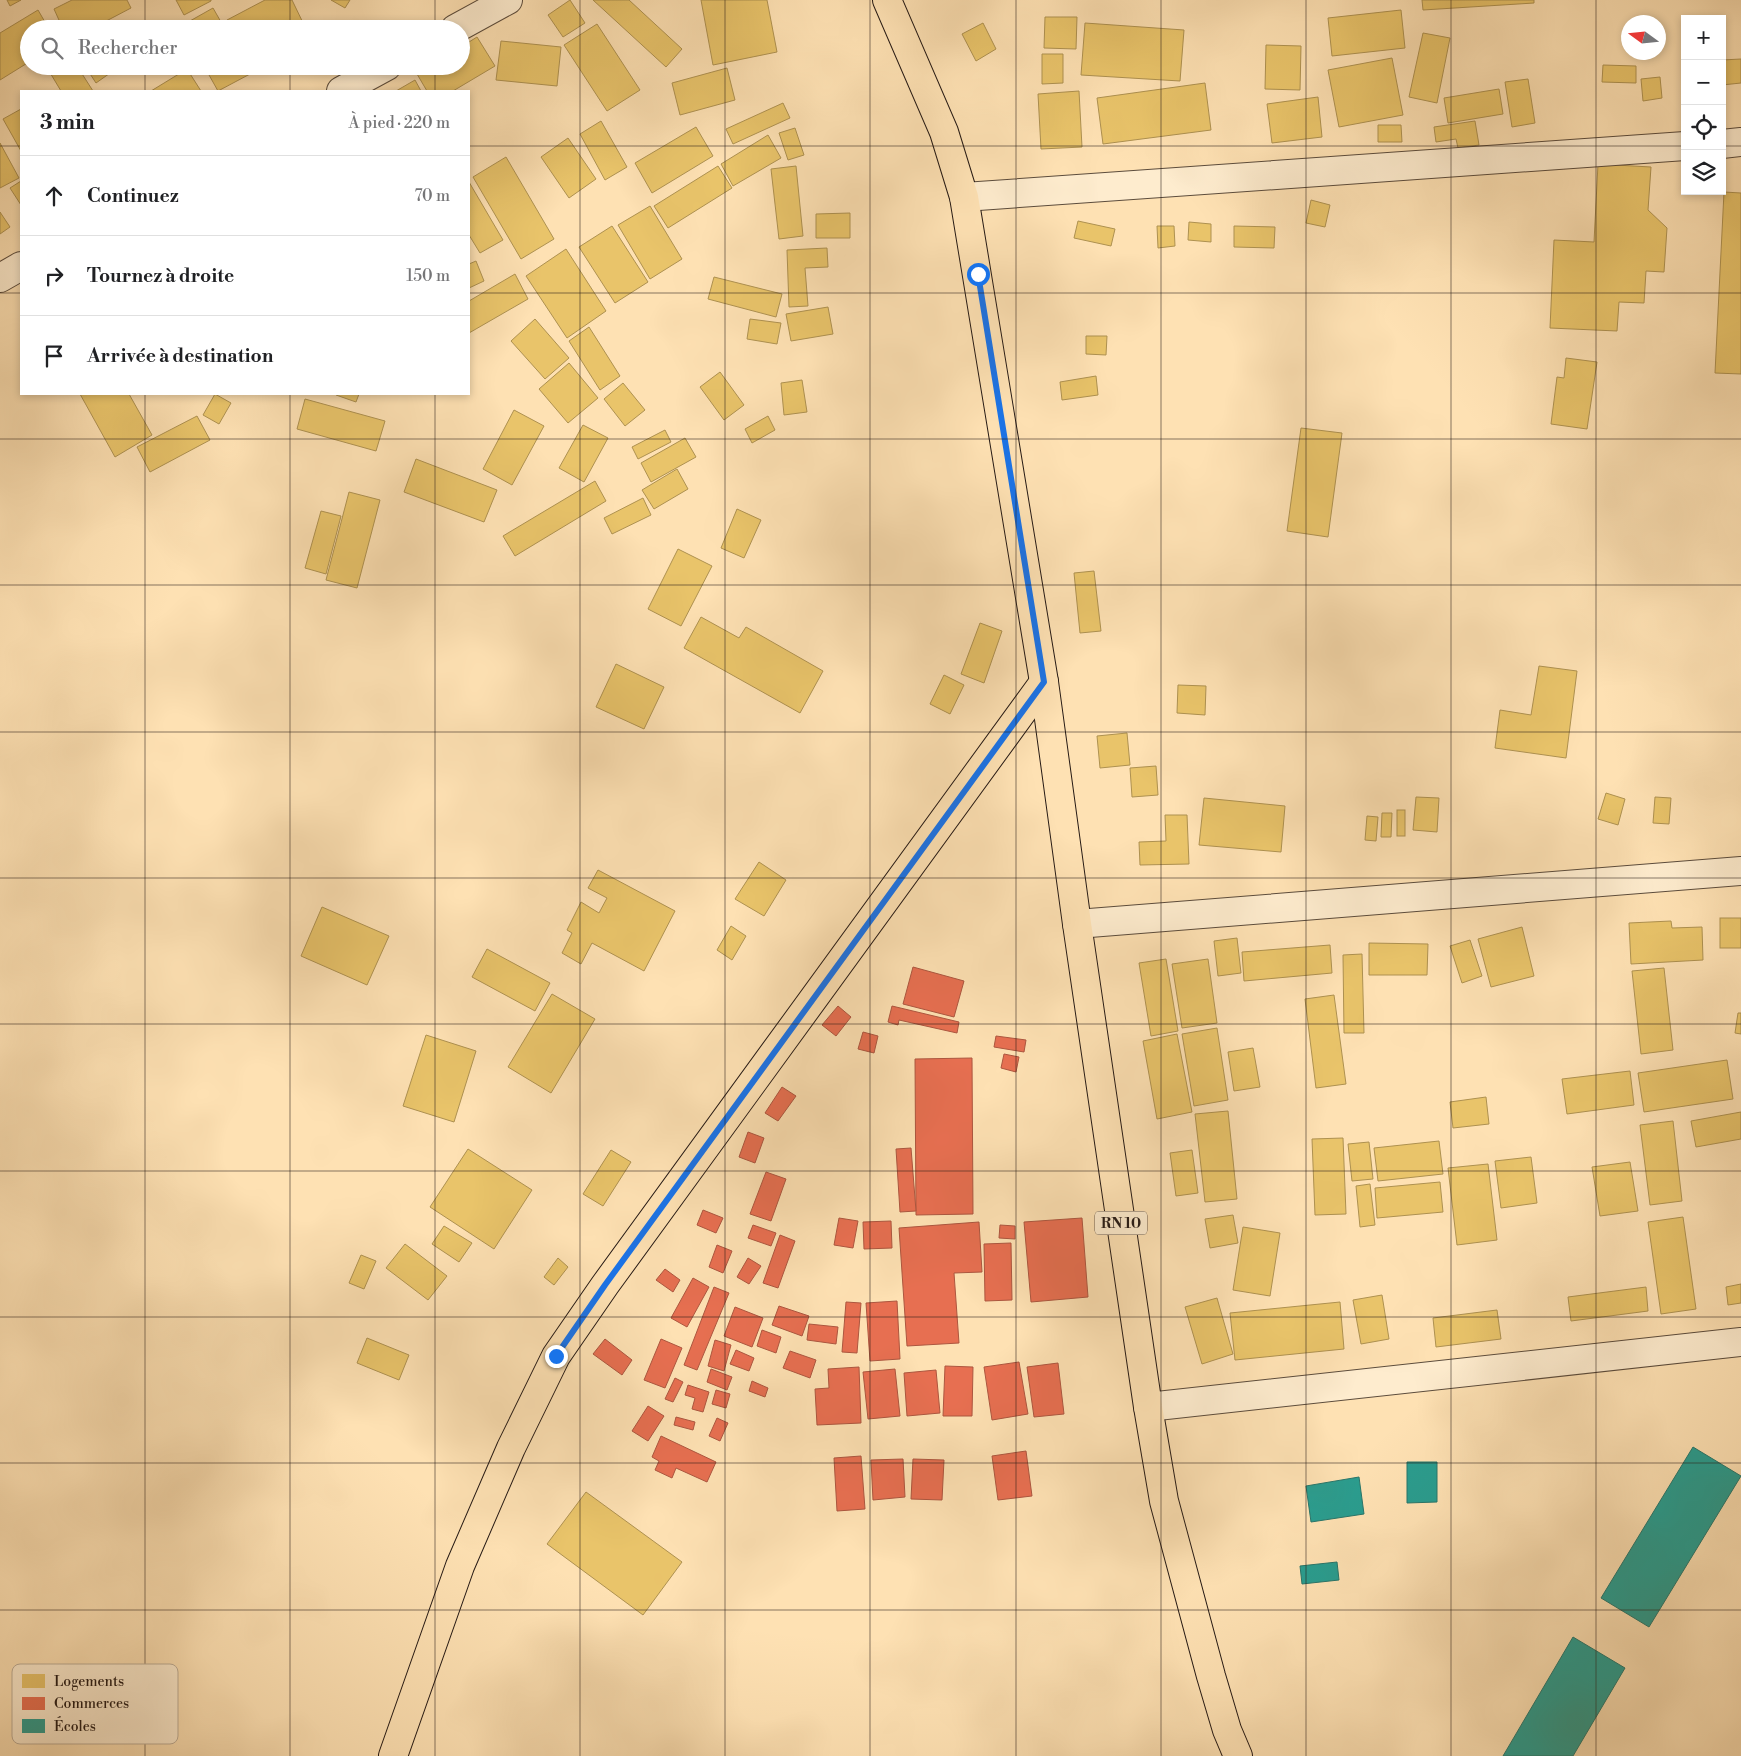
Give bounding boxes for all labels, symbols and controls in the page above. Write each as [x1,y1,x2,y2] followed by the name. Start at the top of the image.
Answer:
[1621,15,1666,60] north arrow
[1681,15,1726,195] map controls
[1681,15,1726,60] button: +
[20,20,470,75] search box
[38,34,66,62] icon: search
[78,36,177,60] text: Rechercher
[1681,60,1726,105] button: −
[1681,105,1726,150] button: locate
[40,110,95,136] text: 3 min
[349,113,450,133] text: À pied · 220 m
[1681,150,1726,195] button: layers
[40,182,68,210] icon: ahead
[87,184,179,208] text: Continuez
[414,186,450,206] text: 70 m
[40,262,68,290] icon: right
[967,263,990,286] route start
[87,264,234,288] text: Tournez à droite
[406,266,450,286] text: 150 m
[40,342,68,370] icon: arrive
[87,344,273,368] text: Arrivée à destination
[1095,1212,1147,1234] road number: RN 10
[545,1345,568,1368] route end
[12,1664,178,1744] legend
[54,1673,124,1691] text: Logements
[54,1695,129,1713] text: Commerces
[54,1716,96,1736] text: Écoles

